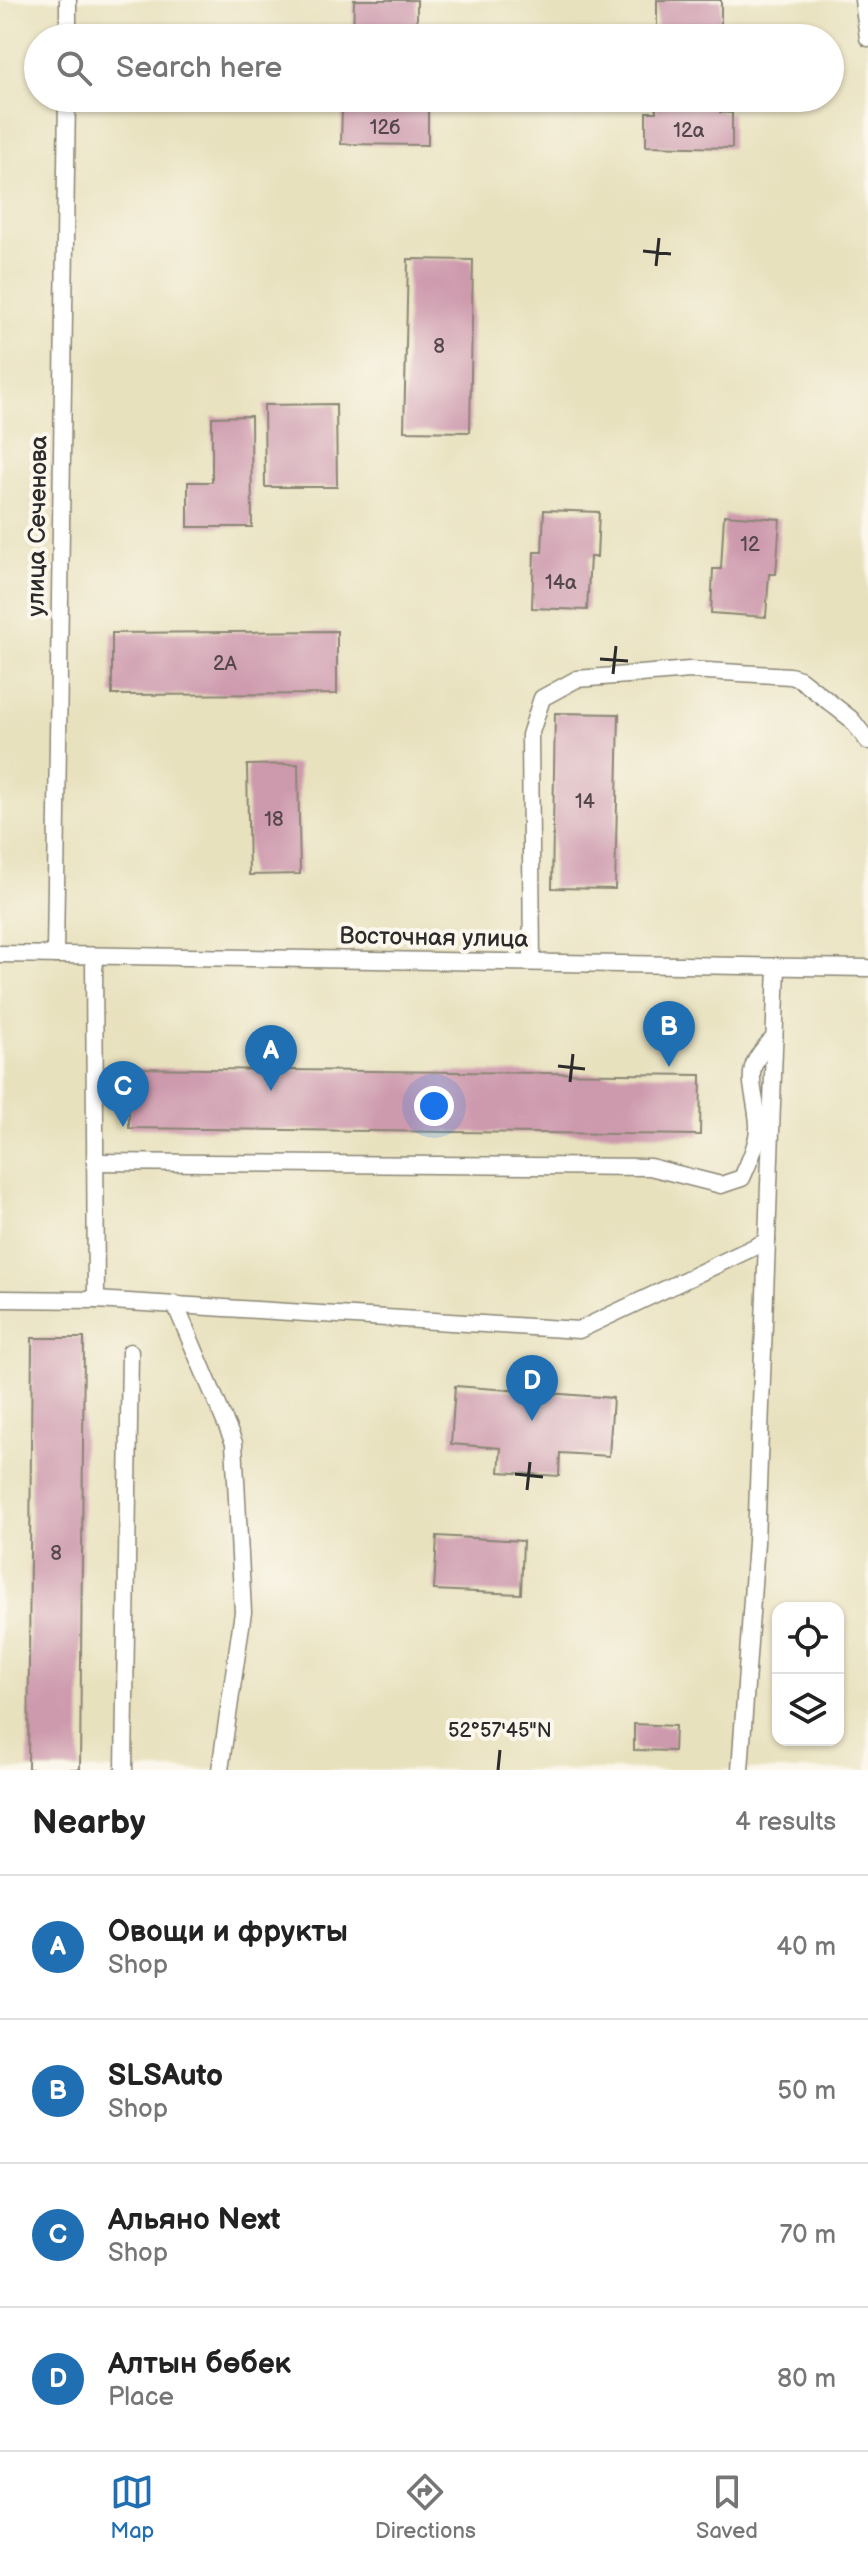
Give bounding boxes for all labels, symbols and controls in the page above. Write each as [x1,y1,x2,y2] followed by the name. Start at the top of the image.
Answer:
[24,24,844,112] search box
[52,46,96,90] icon: search
[116,50,282,86] text: Search here
[370,116,400,140] house number: 12б
[673,119,705,143] house number: 12а
[433,335,445,359] house number: 8
[21,435,54,617] street label: улица Сеченова
[740,533,760,557] house number: 12
[545,571,577,595] house number: 14а
[213,652,238,676] house number: 2А
[575,790,595,814] house number: 14
[264,808,284,832] house number: 18
[339,921,529,954] street label: Восточная улица
[643,1001,695,1067] pin: B
[245,1025,297,1091] pin: A
[97,1061,149,1127] pin: C
[414,1086,454,1126] your location
[506,1355,558,1421] pin: D
[50,1542,62,1566] house number: 8
[772,1602,844,1746] map controls
[772,1602,844,1674] button: locate
[772,1674,844,1746] button: layers
[448,1719,552,1743] text: 52°57'45"N
[32,1802,146,1843] text: Nearby
[735,1807,836,1838] text: 4 results
[108,1914,348,1950] text: Овощи и фрукты
[50,1932,66,1963] text: A
[776,1932,836,1963] text: 40 m
[108,1950,168,1981] text: Shop
[108,2058,223,2094] text: SLSAuto
[49,2076,67,2107] text: B
[777,2076,836,2107] text: 50 m
[108,2094,168,2125] text: Shop
[108,2202,281,2238] text: Альяно Next
[49,2220,67,2251] text: C
[779,2220,836,2251] text: 70 m
[108,2238,168,2269] text: Shop
[108,2346,291,2382] text: Алтын бөбек
[49,2364,67,2395] text: D
[777,2364,836,2395] text: 80 m
[108,2382,174,2413] text: Place
[110,2470,154,2545] tab: Map
[375,2470,476,2545] tab: Directions
[696,2470,758,2545] tab: Saved

